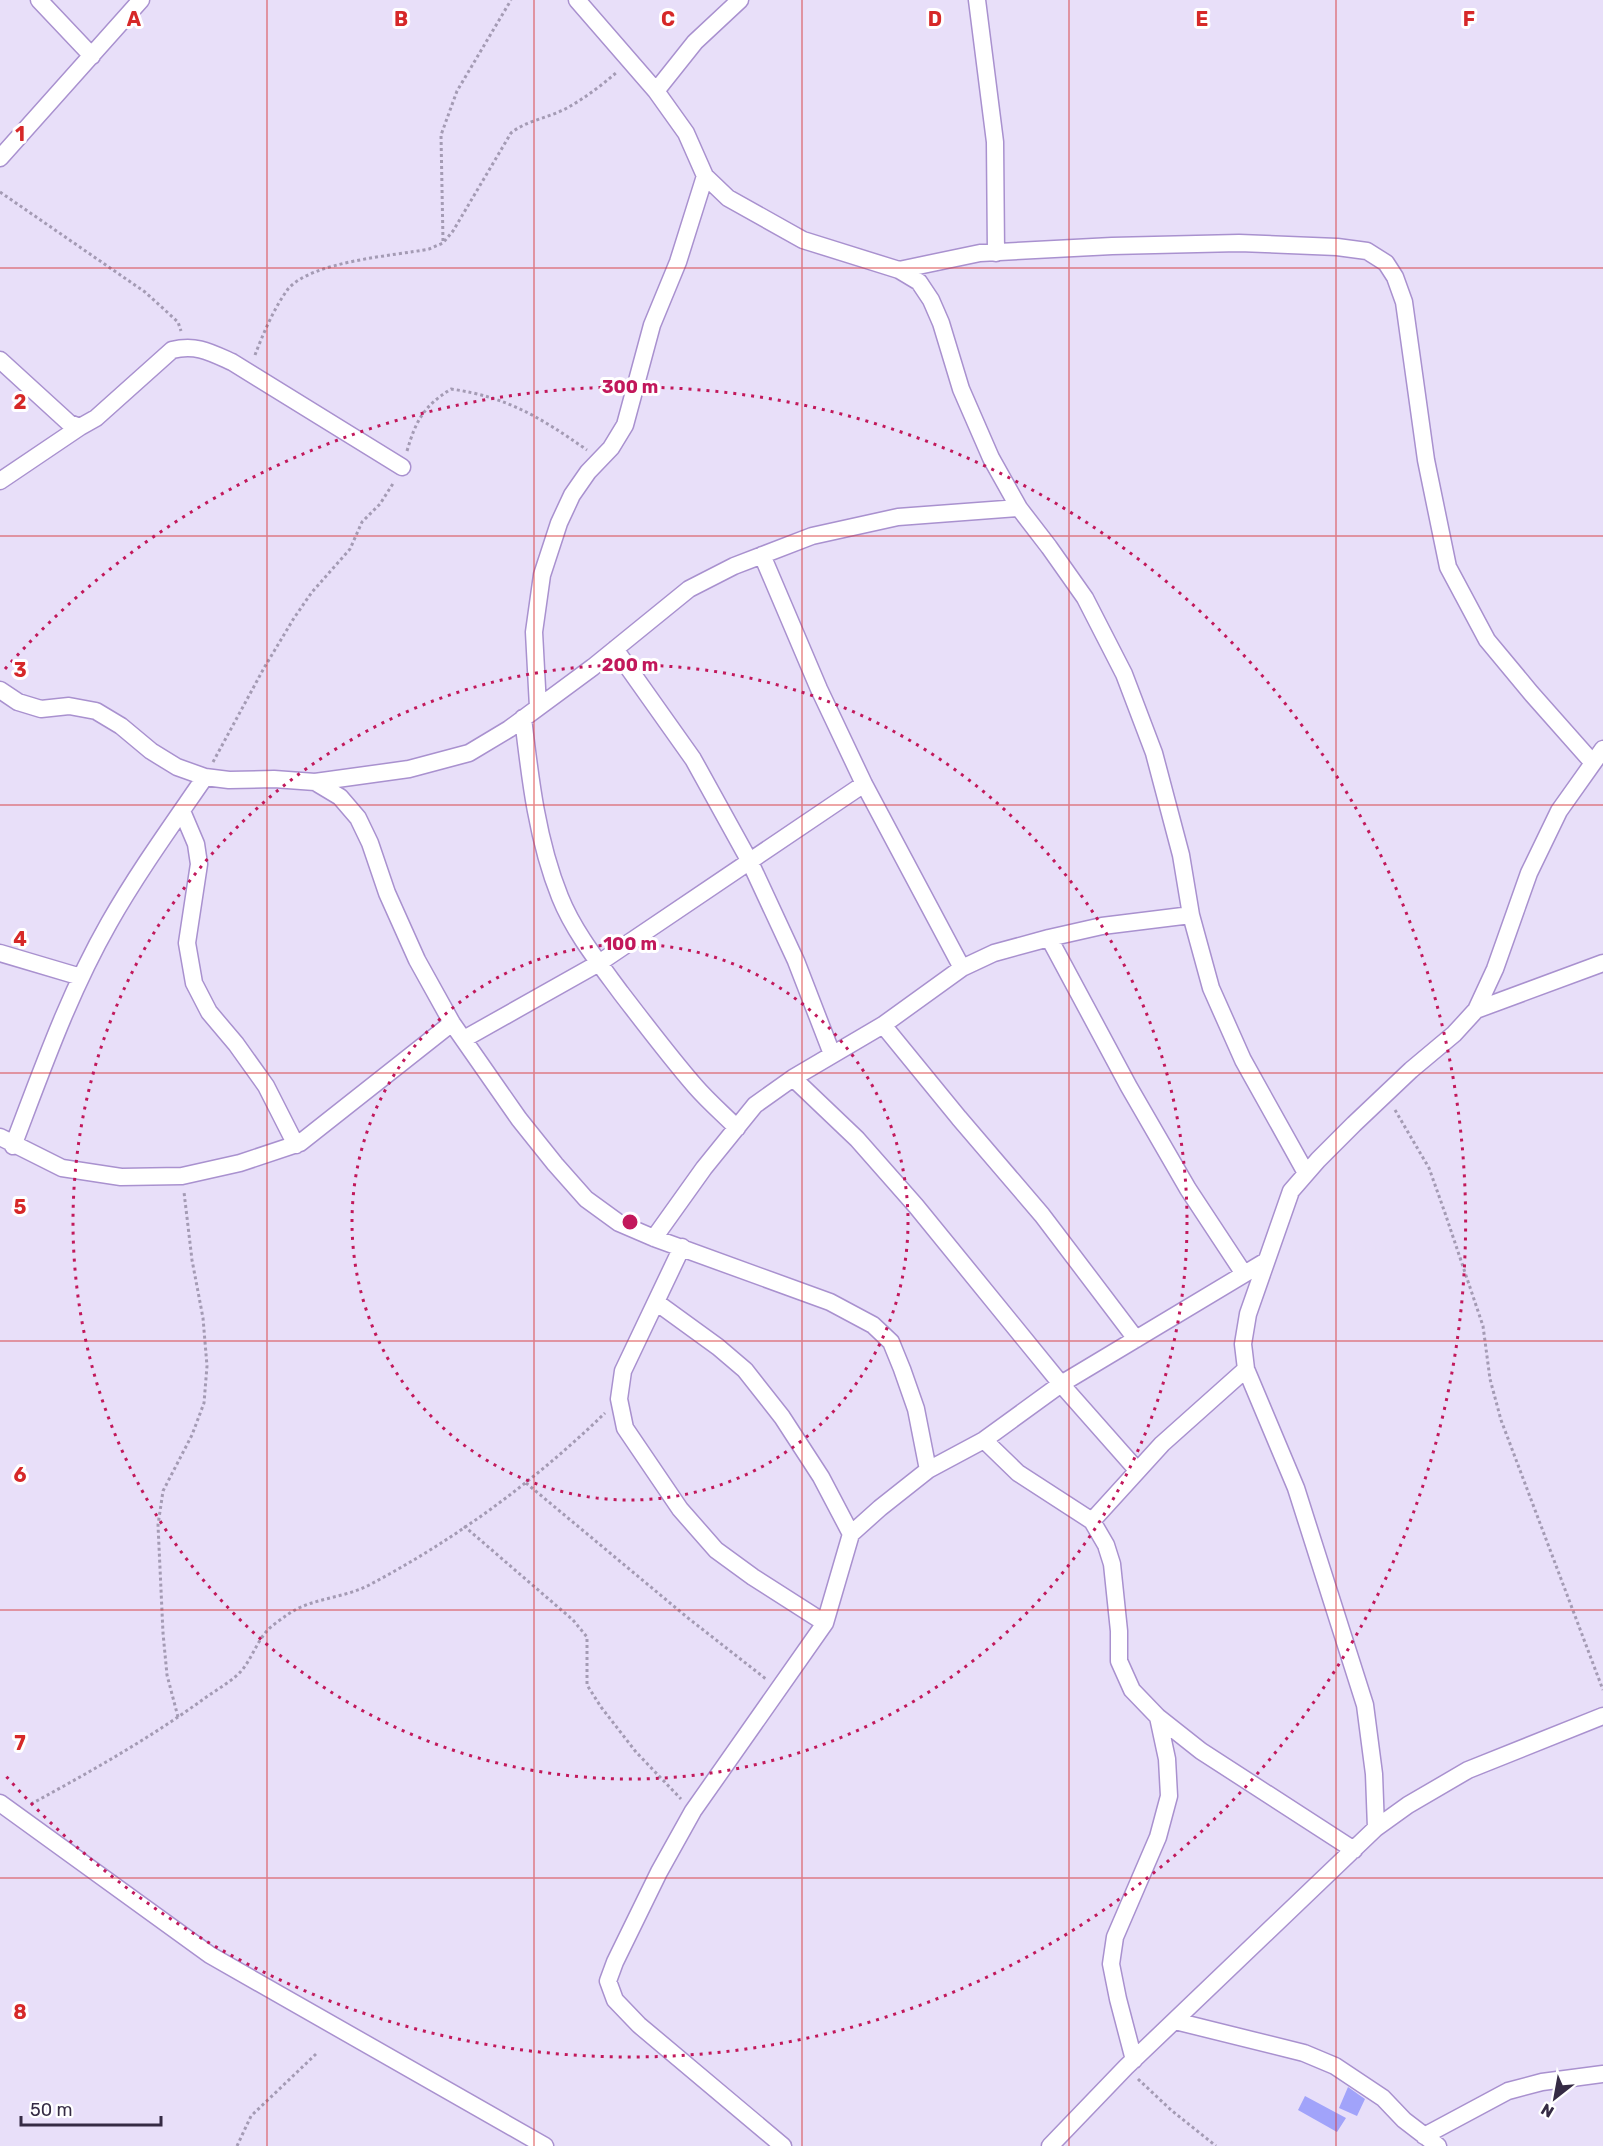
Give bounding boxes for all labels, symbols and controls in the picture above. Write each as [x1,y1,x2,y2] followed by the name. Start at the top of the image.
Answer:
[127,7,142,31] text: A
[394,7,408,31] text: B
[661,7,675,31] text: C
[928,7,942,31] text: D
[1196,7,1208,31] text: E
[1463,7,1475,31] text: F
[15,122,25,146] text: 1
[602,376,658,398] text: 300 m
[14,390,27,414] text: 2
[602,654,658,676] text: 200 m
[13,658,27,682] text: 3
[13,927,27,951] text: 4
[603,933,657,955] text: 100 m
[14,1195,27,1219] text: 5
[620,1212,640,1232] centre of rings
[13,1463,27,1487] text: 6
[14,1731,26,1755] text: 7
[13,2000,27,2024] text: 8
[1525,2068,1585,2128] north arrow
[21,2089,160,2127] scale bar
[30,2099,73,2121] text: 50 m
[1538,2099,1557,2122] text: N

